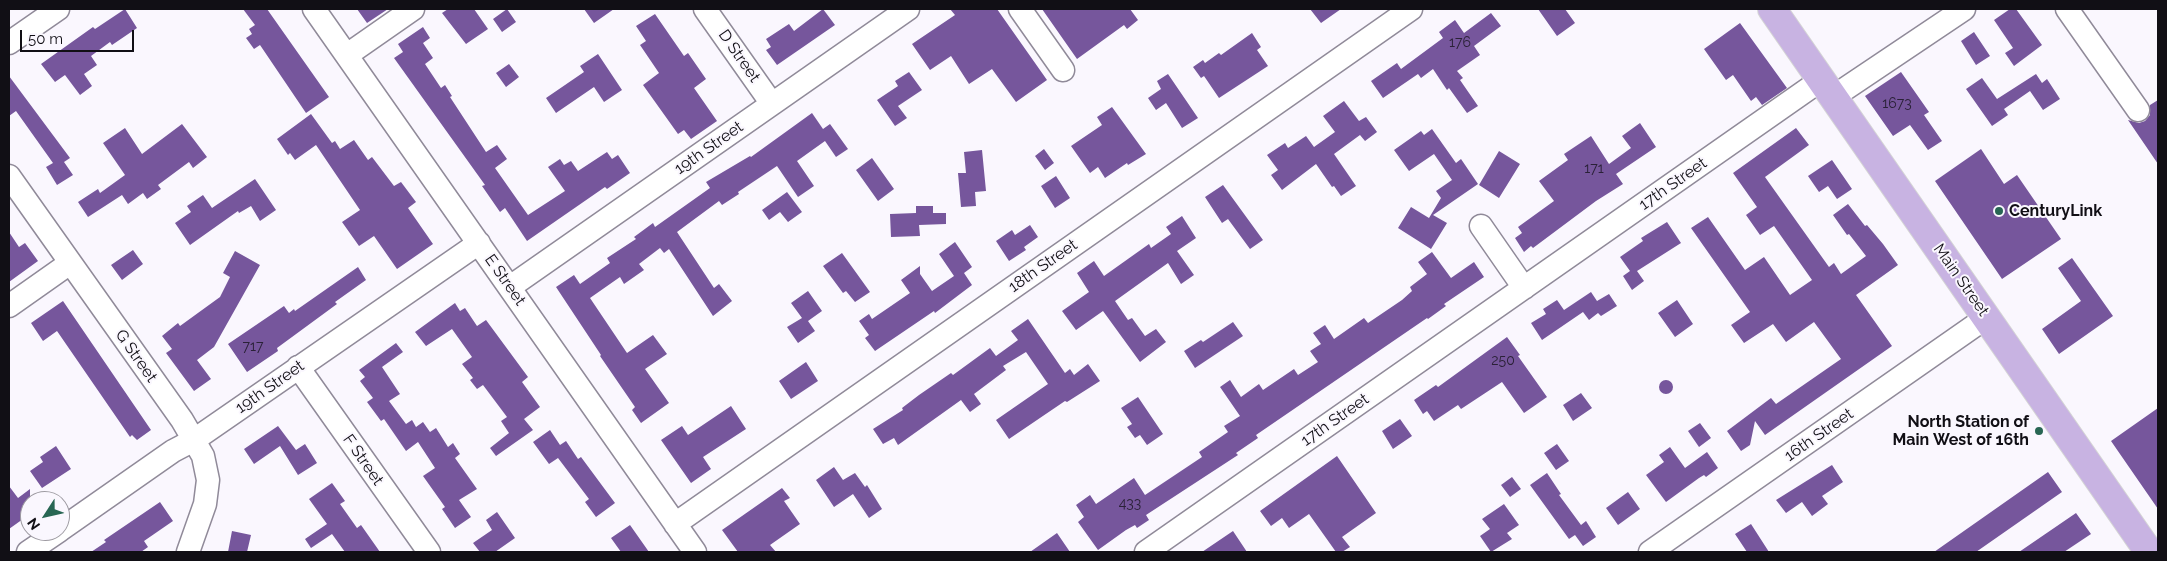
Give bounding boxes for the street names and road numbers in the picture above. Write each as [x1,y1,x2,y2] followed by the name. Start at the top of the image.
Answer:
[714,26,764,86] street label: D Street
[671,117,747,179] street label: 19th Street
[1635,154,1711,214] street label: 17th Street
[1005,235,1081,297] street label: 18th Street
[1929,240,1993,320] street label: Main Street
[480,251,530,309] street label: E Street
[111,326,161,386] street label: G Street
[232,356,308,418] street label: 19th Street
[1297,390,1373,450] street label: 17th Street
[1781,404,1857,466] street label: 16th Street
[339,431,387,489] street label: F Street

